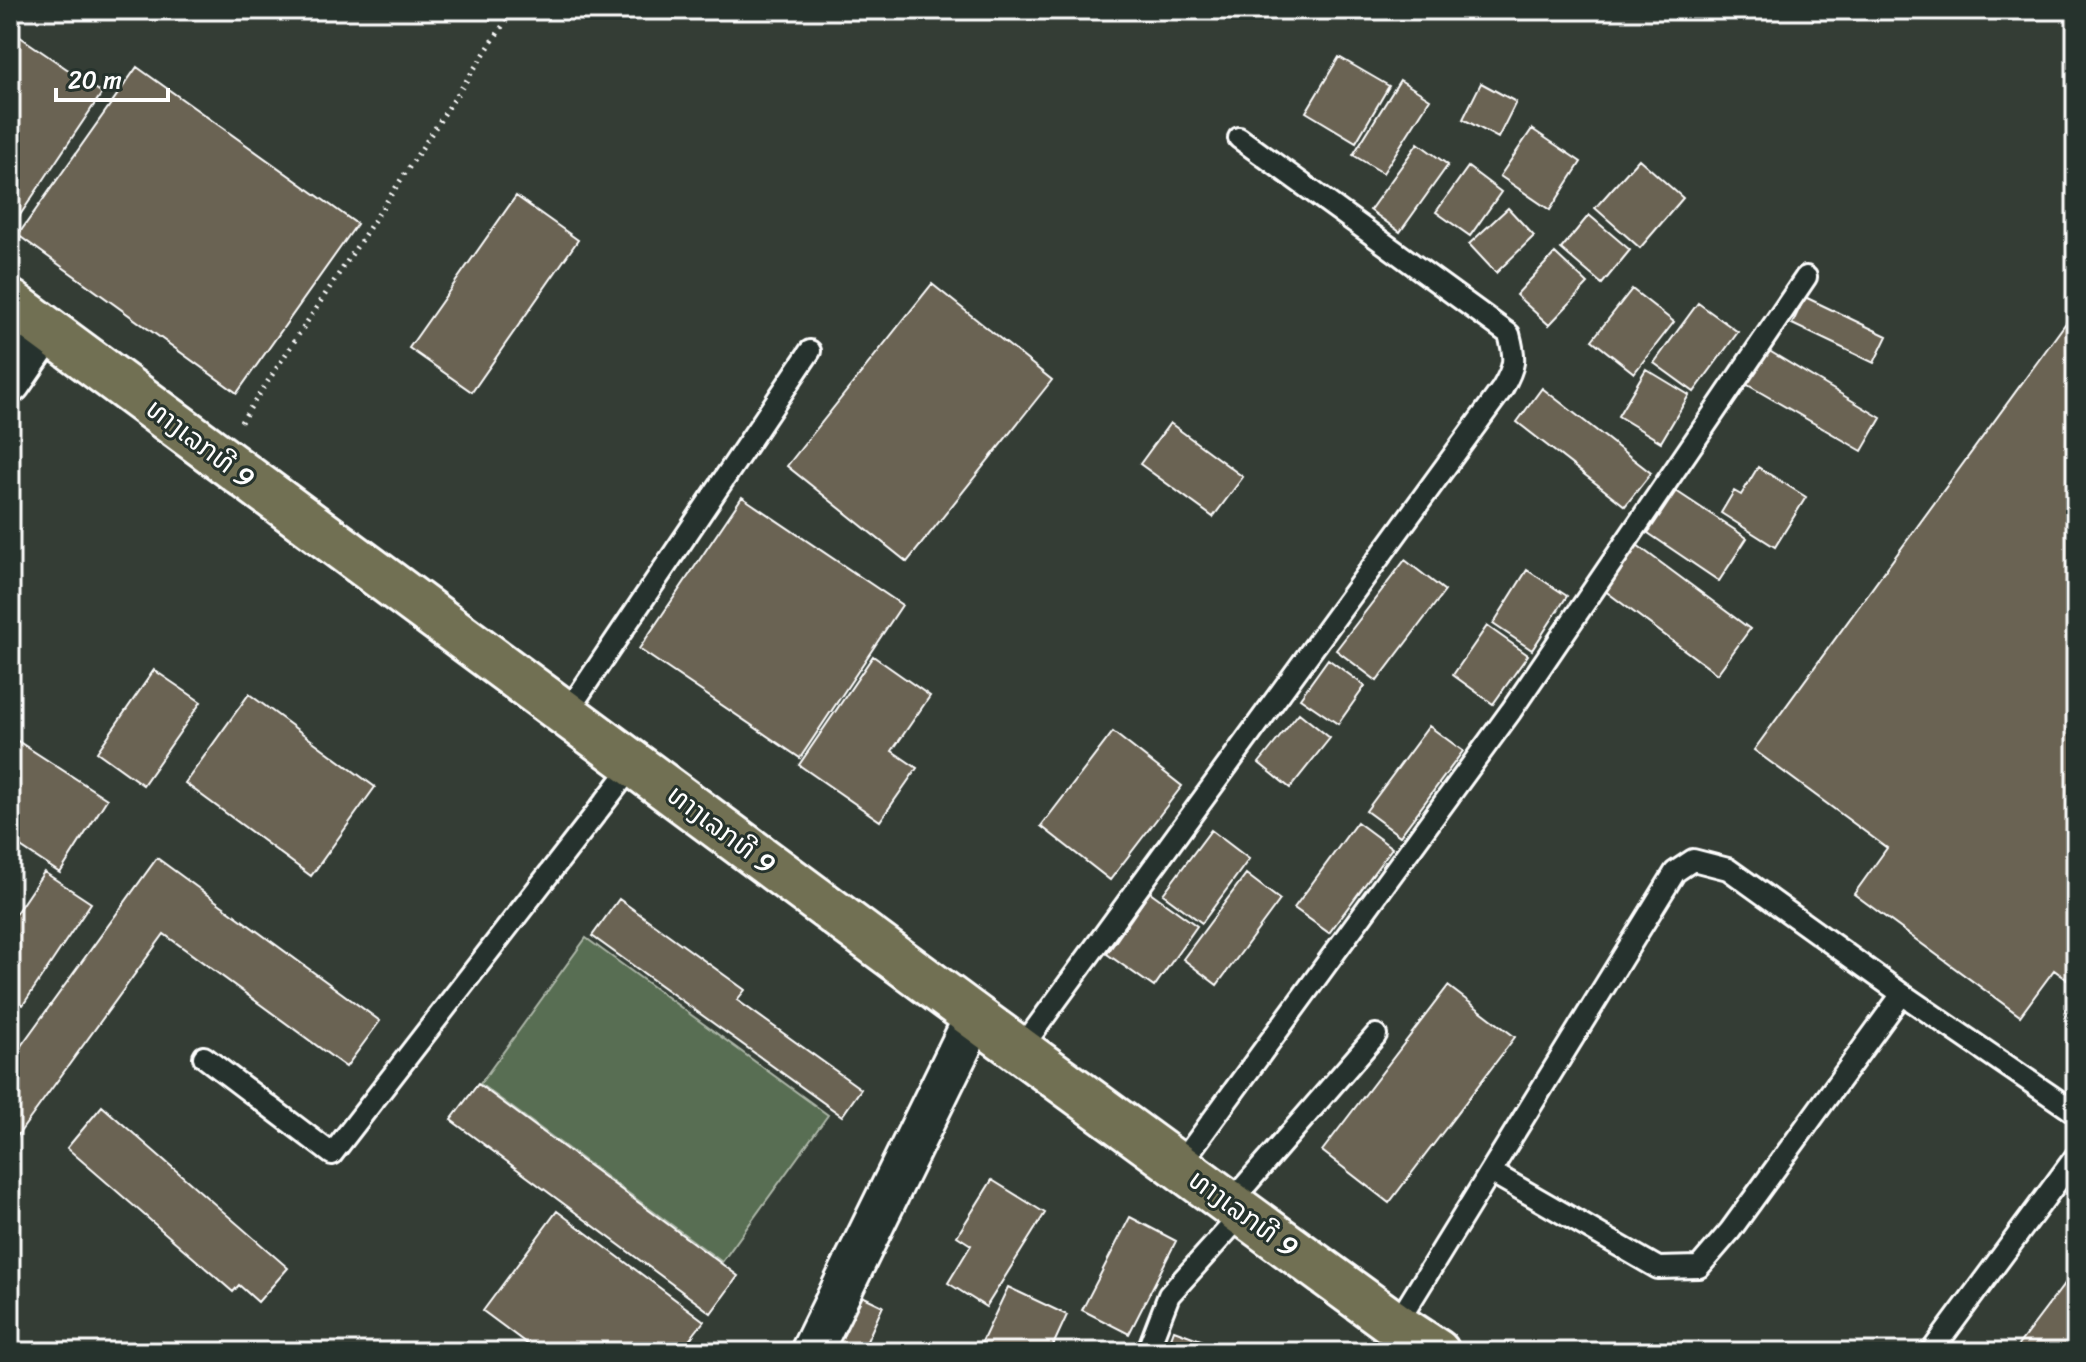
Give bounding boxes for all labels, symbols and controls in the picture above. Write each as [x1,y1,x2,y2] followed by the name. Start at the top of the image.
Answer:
[56,52,168,102] scale bar
[68,59,122,101] text: 20 m
[135,386,266,501] street label: ທາງເລກທີ 9
[656,772,787,887] street label: ທາງເລກທີ 9
[1178,1156,1310,1271] street label: ທາງເລກທີ 9

